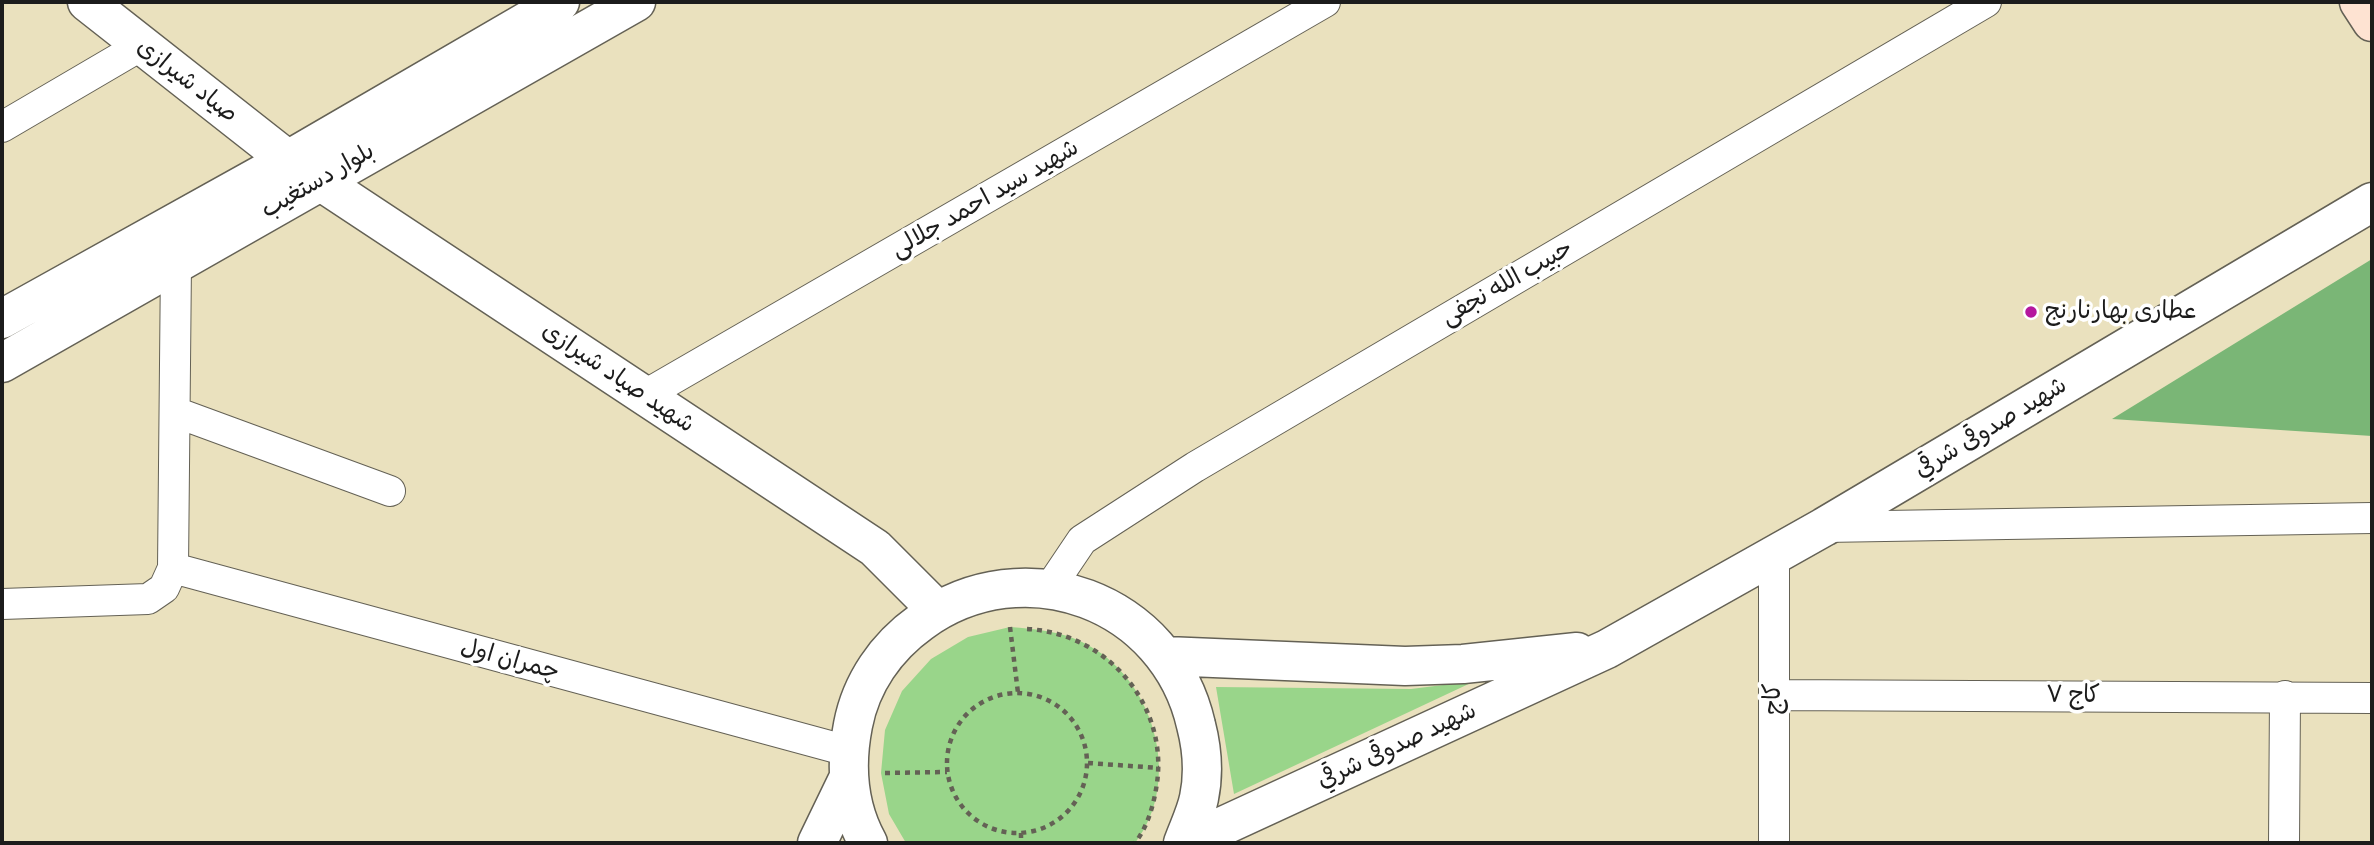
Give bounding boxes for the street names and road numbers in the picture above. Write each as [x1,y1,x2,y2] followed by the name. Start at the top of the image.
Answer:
[131,33,243,129] street label: صیاد شیرازی
[886,133,1084,265] street label: شهید سید احمد جلالی
[256,137,380,225] street label: بلوار دستغیب
[1436,234,1578,332] street label: حبیب الله نجفی
[536,316,700,440] street label: شهید صیاد شیرازی
[1910,371,2072,485] street label: شهید صدوقی شرقي
[457,633,563,687] street label: چمران اول
[2046,682,2100,710] street label: کاج ۷
[1760,683,1788,715] street label: کاج
[1313,696,1481,796] street label: شهید صدوقی شرقي

